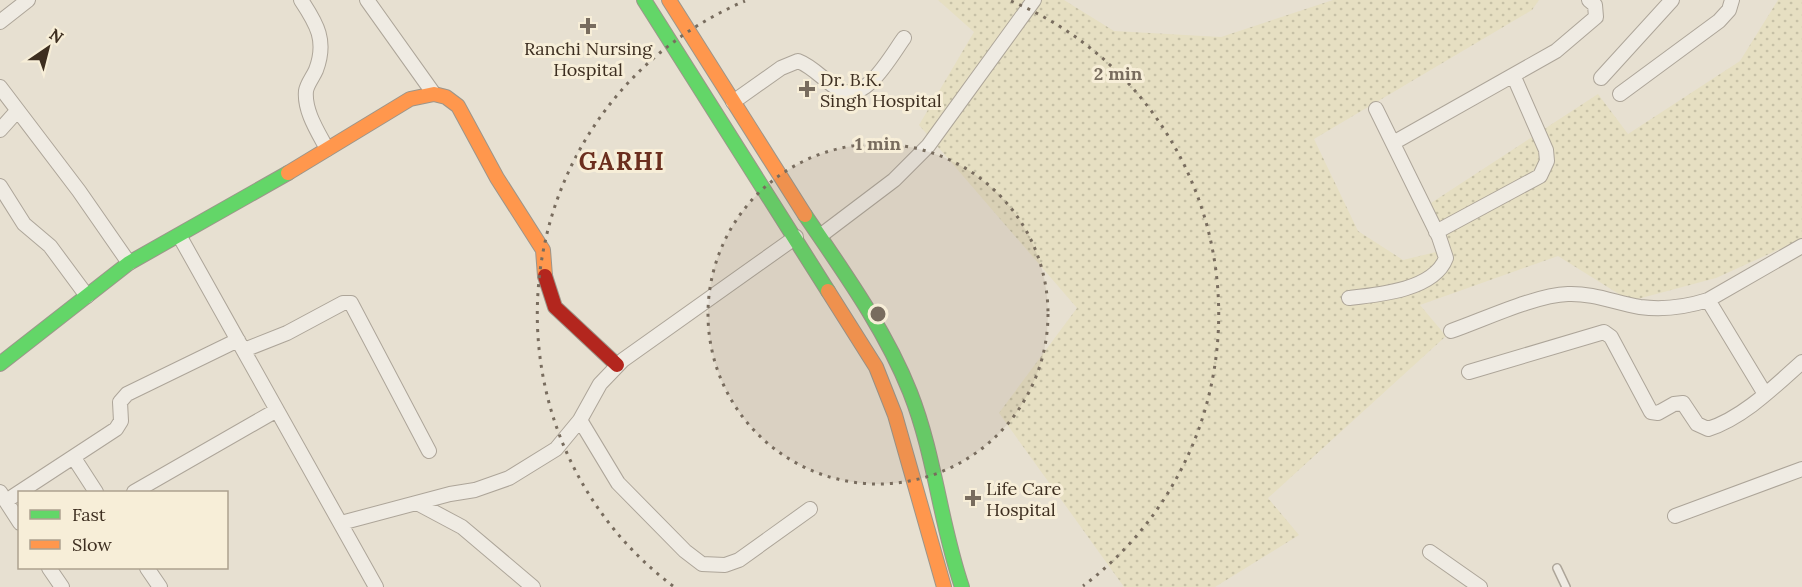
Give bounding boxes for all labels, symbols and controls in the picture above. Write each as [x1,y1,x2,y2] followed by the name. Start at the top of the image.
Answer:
[579,17,597,35] marker: Ranchi Nursing Hospital
[18,18,78,78] north arrow
[46,24,67,47] text: N
[524,37,653,81] place label: Ranchi Nursing Hospital
[1094,62,1143,85] text: 2 min
[820,68,942,112] place label: Dr. B.K. Singh Hospital
[798,80,816,98] marker: Dr. B.K. Singh Hospital
[855,132,901,155] text: 1 min
[579,146,665,177] district label: GARHI
[868,304,888,324] centre of rings
[986,477,1061,521] place label: Life Care Hospital
[964,489,982,507] marker: Life Care Hospital
[18,491,228,569] legend
[72,503,106,526] text: Fast
[72,533,112,556] text: Slow

